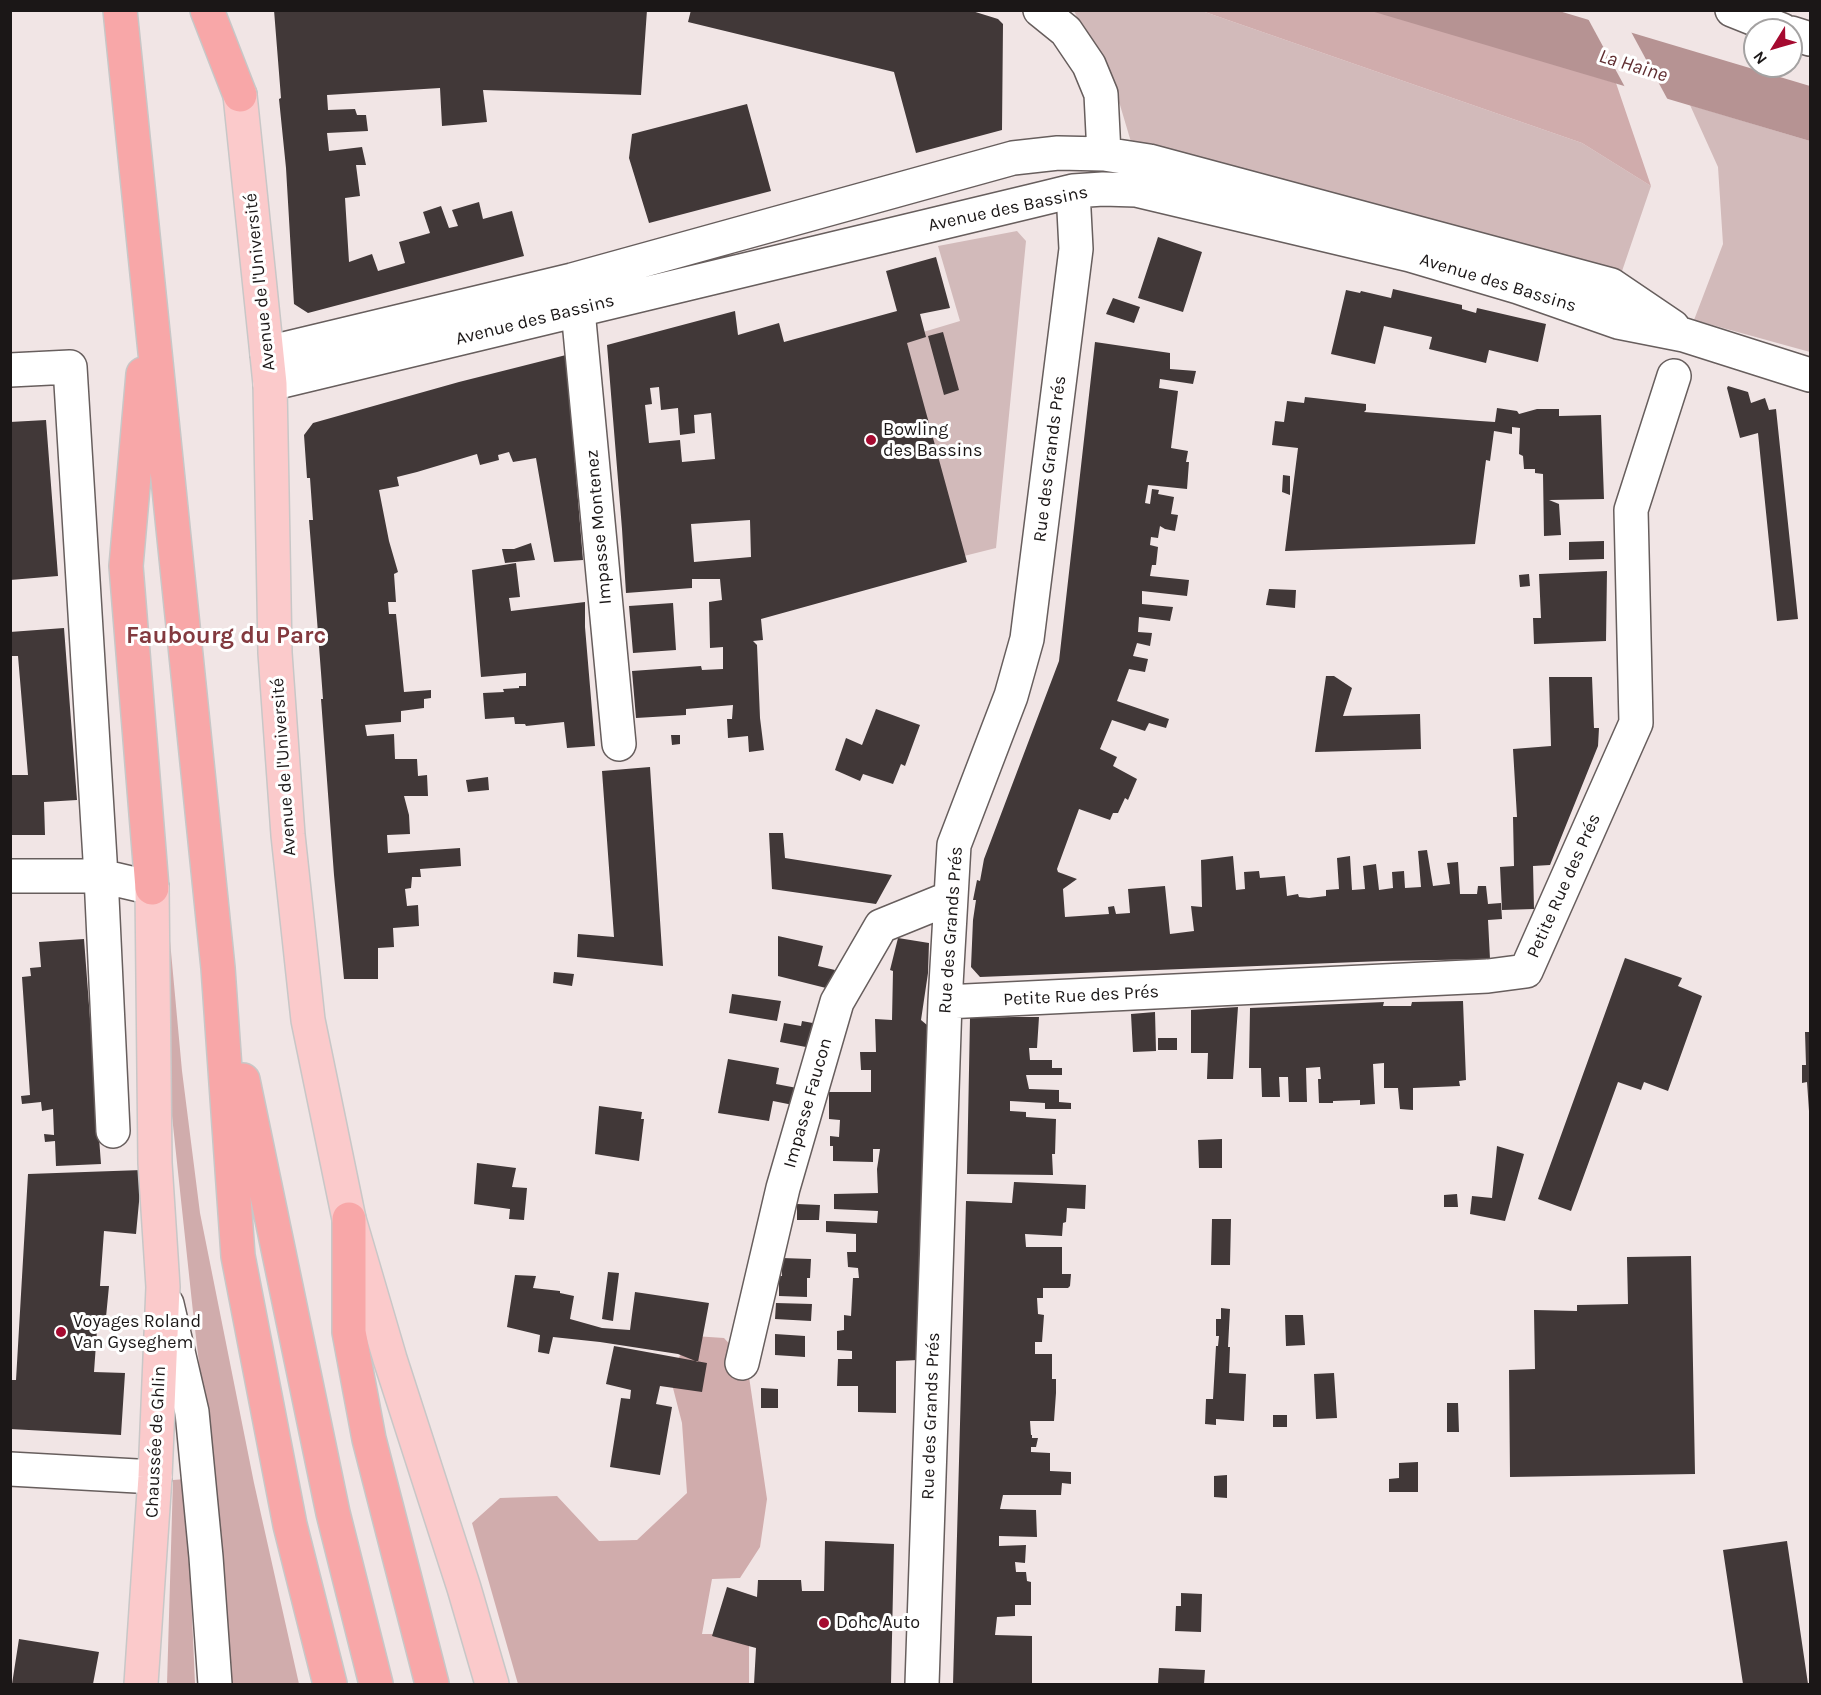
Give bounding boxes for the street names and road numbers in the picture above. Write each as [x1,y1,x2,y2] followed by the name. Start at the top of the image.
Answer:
[926,182,1090,236] street label: Avenue des Bassins
[240,192,280,372] street label: Avenue de l'Université
[1417,249,1579,317] street label: Avenue des Bassins
[453,290,617,350] street label: Avenue des Bassins
[1029,375,1071,543] street label: Rue des Grands Prés
[581,449,617,605] street label: Impasse Montenez
[267,677,301,857] street label: Avenue de l'Université
[1522,810,1606,962] street label: Petite Rue des Prés
[934,846,968,1014] street label: Rue des Grands Prés
[1003,981,1159,1011] street label: Petite Rue des Prés
[779,1035,837,1171] street label: Impasse Faucon
[917,1332,945,1500] street label: Rue des Grands Prés
[141,1365,171,1519] street label: Chaussée de Ghlin

